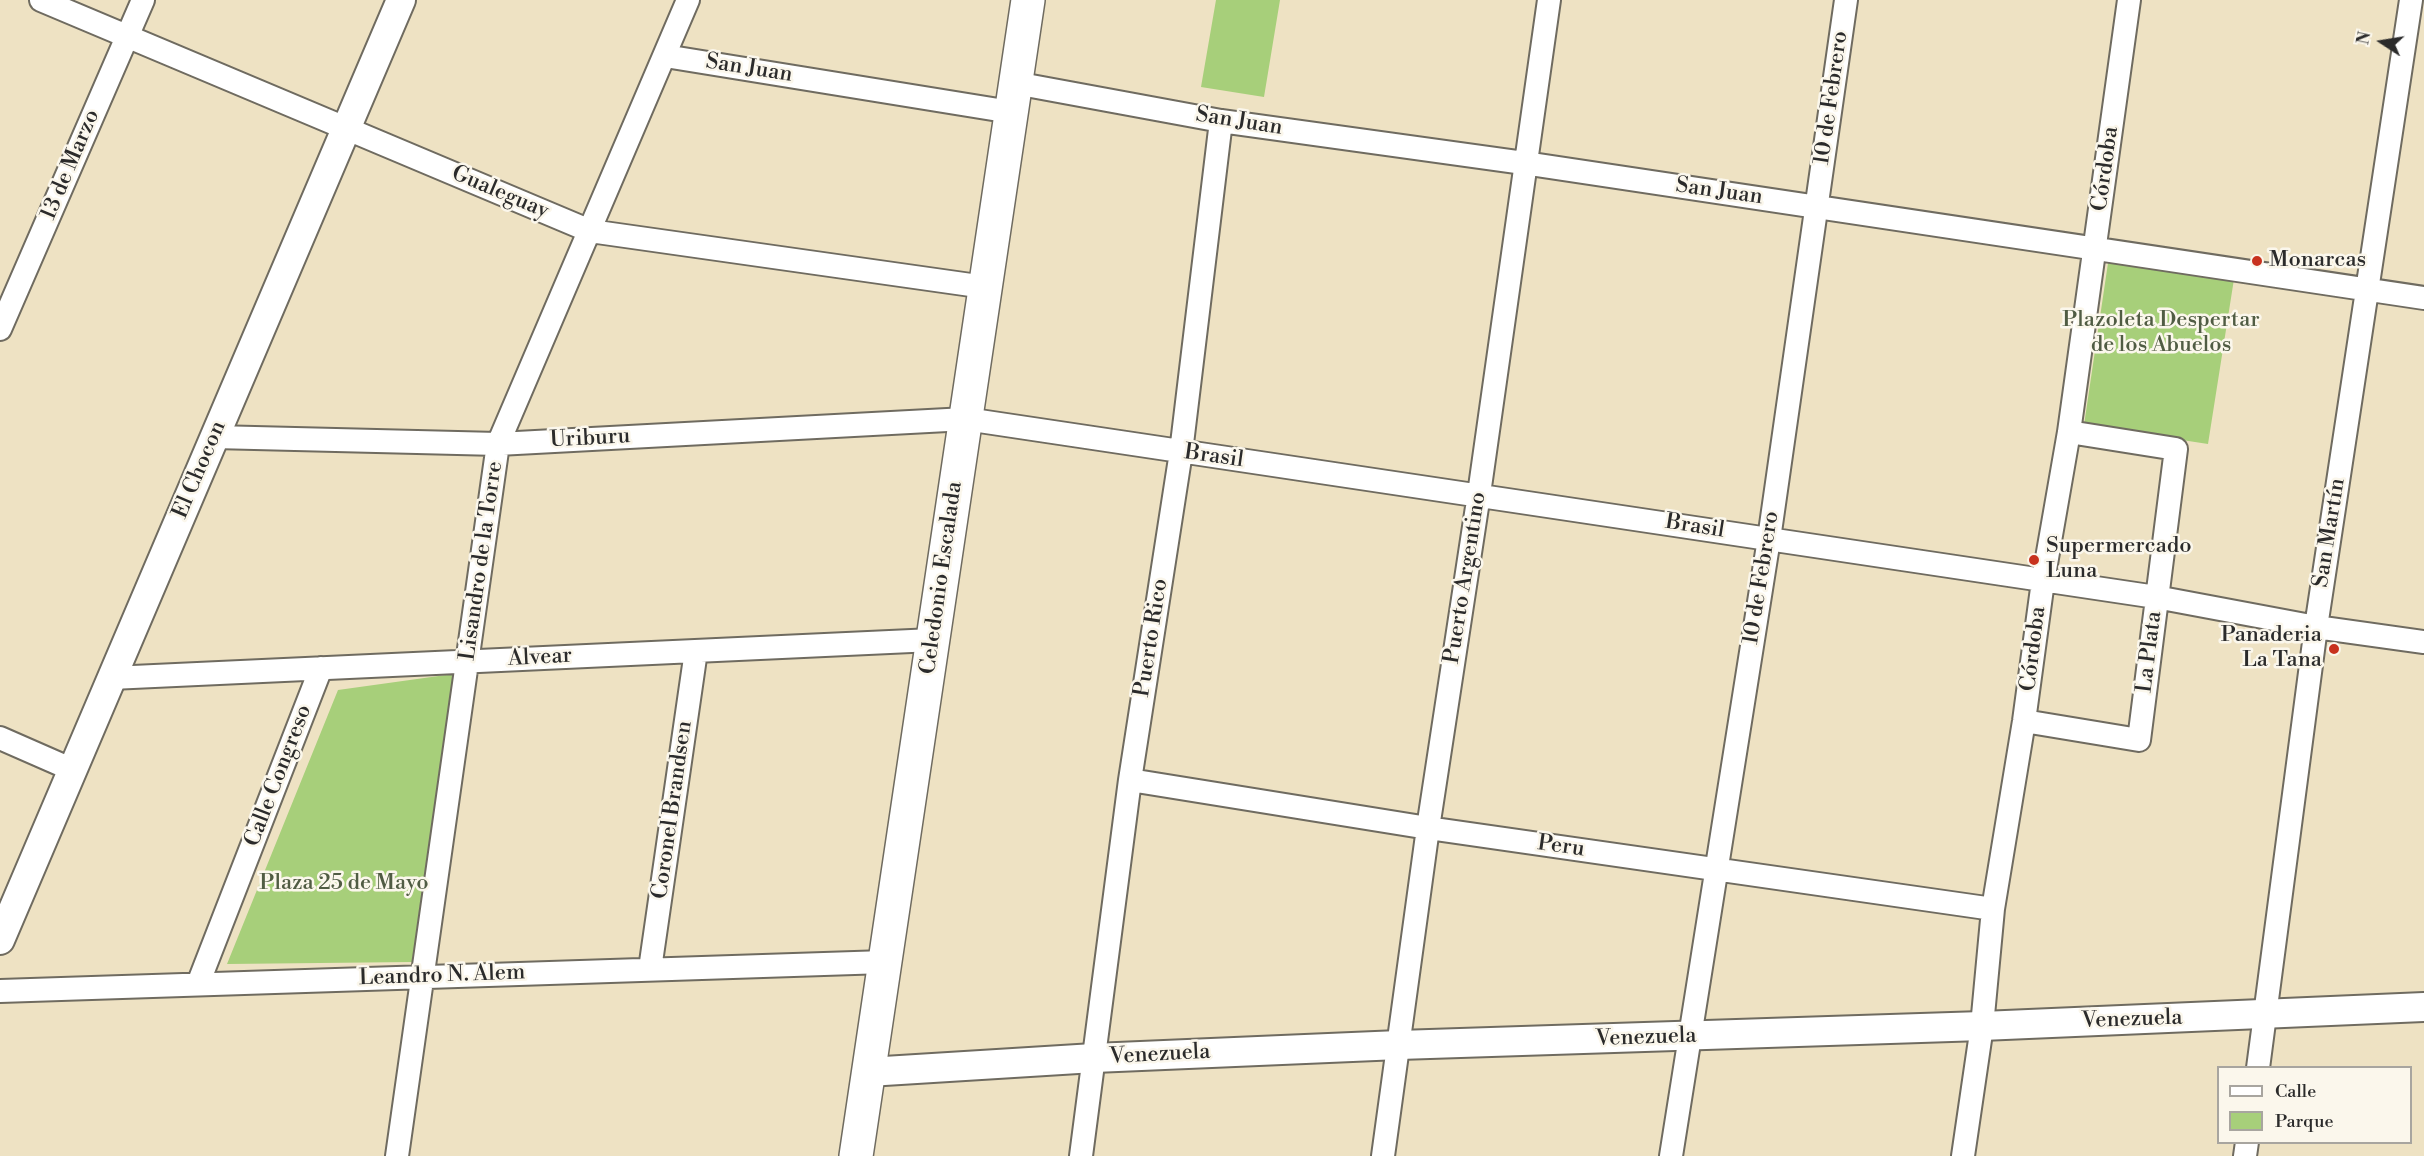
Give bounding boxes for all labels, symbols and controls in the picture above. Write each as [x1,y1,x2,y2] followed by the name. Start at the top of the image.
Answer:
[2352,12,2412,72] north arrow
[1810,29,1854,167] street label: 10 de Febrero
[2353,30,2375,47] text: N
[704,49,794,89] street label: San Juan
[1194,102,1284,142] street label: San Juan
[36,106,106,224] street label: 13 de Marzo
[2087,125,2125,213] street label: Córdoba
[447,161,553,225] street label: Gualeguay
[1674,173,1764,211] street label: San Juan
[2269,248,2366,274] place label: Monarcas
[2250,254,2264,268] marker: Monarcas
[2062,308,2260,360] park label: Plazoleta Despertar de los Abuelos
[168,417,232,523] street label: El Chocon
[549,424,631,454] street label: Uriburu
[1183,440,1245,474] street label: Brasil
[455,460,509,662] street label: Lisandro de la Torre
[2308,476,2352,590] street label: San Martín
[915,480,969,676] street label: Celedonio Escalada
[1439,490,1493,666] street label: Puerto Argentino
[1664,509,1726,545] street label: Brasil
[1738,509,1786,647] street label: 10 de Febrero
[2046,534,2192,586] place label: Supermercado Luna
[2027,553,2041,567] marker: Supermercado Luna
[1130,577,1174,699] street label: Puerto Rico
[2016,605,2052,693] street label: Córdoba
[2132,610,2168,694] street label: La Plata
[2221,623,2322,674] place label: Panaderia La Tana
[2327,642,2341,656] marker: Panaderia La Tana
[507,643,573,673] street label: Alvear
[240,701,318,851] street label: Calle Congreso
[647,719,699,901] street label: Coronel Brandsen
[1536,831,1586,863] street label: Peru
[259,871,429,897] park label: Plaza 25 de Mayo
[358,960,526,992] street label: Leandro N. Alem
[2081,1005,2183,1035] street label: Venezuela
[1595,1023,1697,1053] street label: Venezuela
[1109,1039,1211,1071] street label: Venezuela
[2217,1066,2412,1144] legend
[2275,1080,2316,1103] text: Calle
[2275,1110,2334,1133] text: Parque

